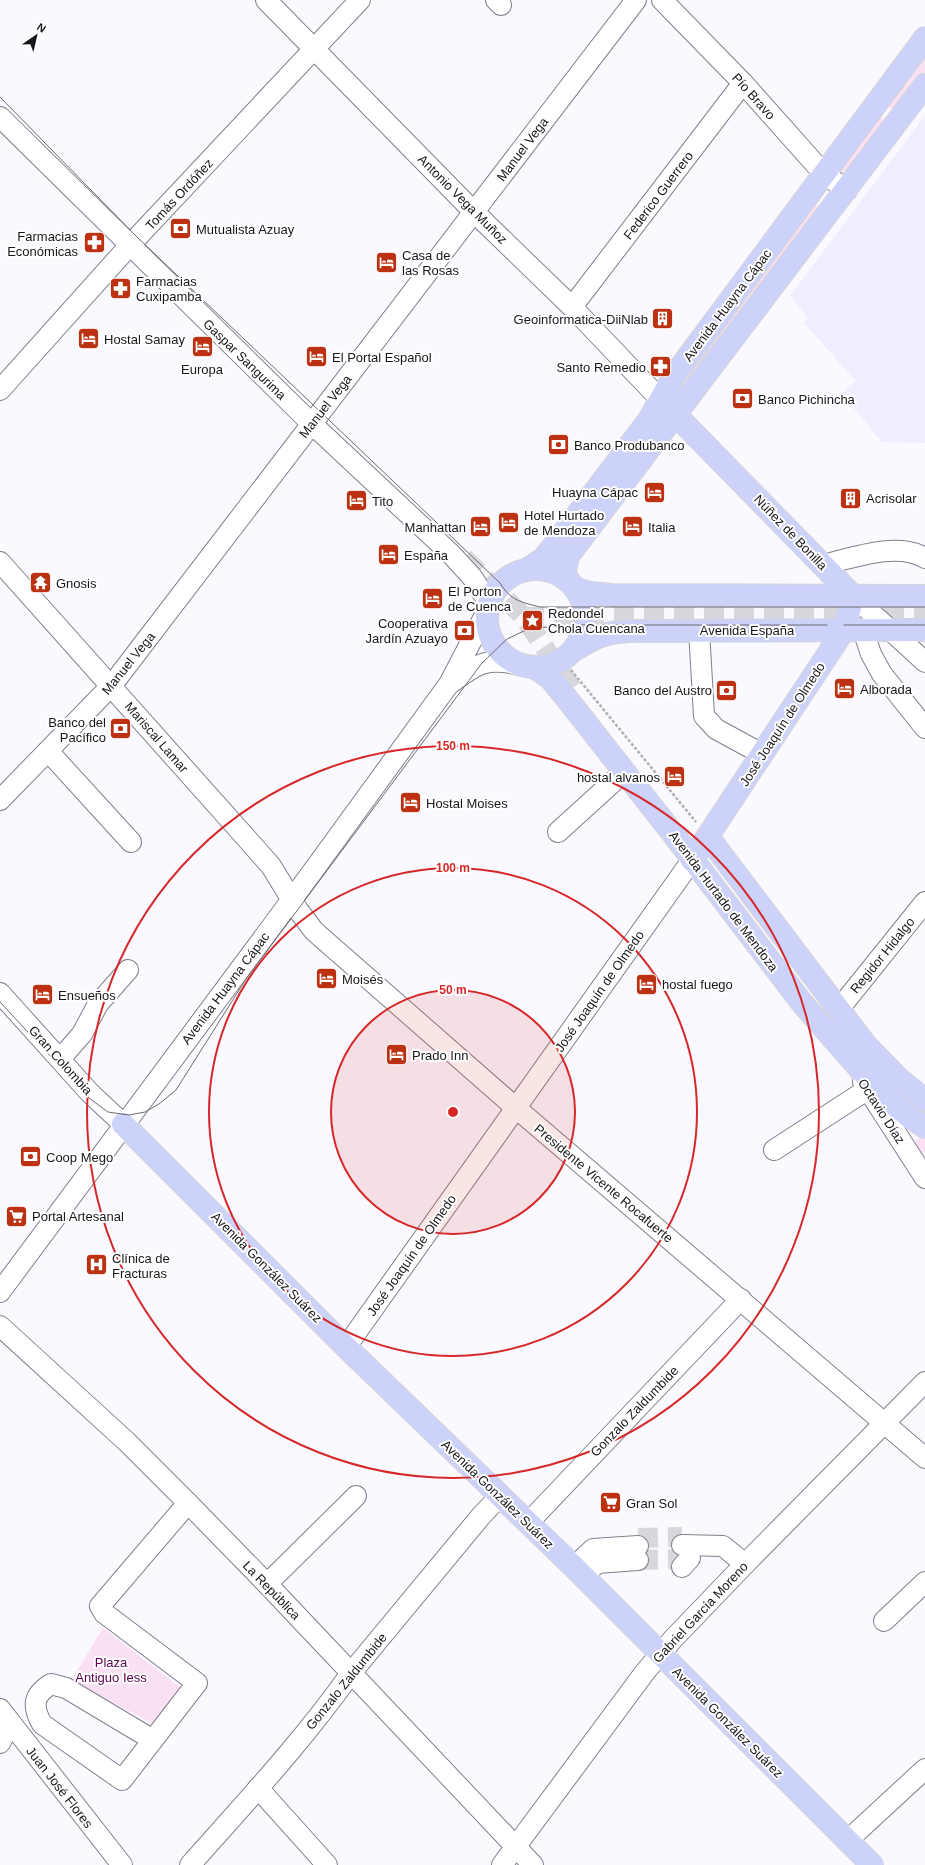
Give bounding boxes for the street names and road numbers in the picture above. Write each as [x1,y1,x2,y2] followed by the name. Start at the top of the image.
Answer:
[729,70,778,123] street label: Pío Bravo
[494,114,552,184] street label: Manuel Vega
[620,148,696,242] street label: Federico Guerrero
[415,152,510,247] street label: Antonio Vega Muñoz
[143,156,216,233] street label: Tomás Ordóñez
[680,246,775,364] street label: Avenida Huayna Cápac
[200,316,290,403] street label: Gaspar Sangurima
[296,371,355,441] street label: Manuel Vega
[751,492,831,573] street label: Núñez de Bonilla
[700,623,795,638] street label: Avenida España
[99,629,159,698] street label: Manuel Vega
[737,660,828,789] street label: José Joaquín de Olmedo
[122,699,192,776] street label: Mariscal Lamar
[666,828,782,975] street label: Avenida Hurtado de Mendoza
[847,914,918,996] street label: Regidor Hidalgo
[552,928,647,1055] street label: José Joaquín de Olmedo
[178,929,273,1047] street label: Avenida Huayna Cápac
[26,1023,96,1098] street label: Gran Colombia
[855,1076,908,1147] street label: Octavio Díaz
[531,1121,676,1246] street label: Presidente Vicente Rocafuerte
[364,1192,459,1319] street label: José Joaquín de Olmedo
[208,1209,325,1326] street label: Avenida González Suárez
[587,1363,681,1460] street label: Gonzalo Zaldumbide
[438,1437,557,1552] street label: Avenida González Suárez
[240,1558,304,1623] street label: La República
[650,1559,751,1666] street label: Gabriel García Moreno
[303,1630,390,1733] street label: Gonzalo Zaldumbide
[669,1664,786,1781] street label: Avenida González Suárez
[23,1744,96,1831] street label: Juan José Flores

